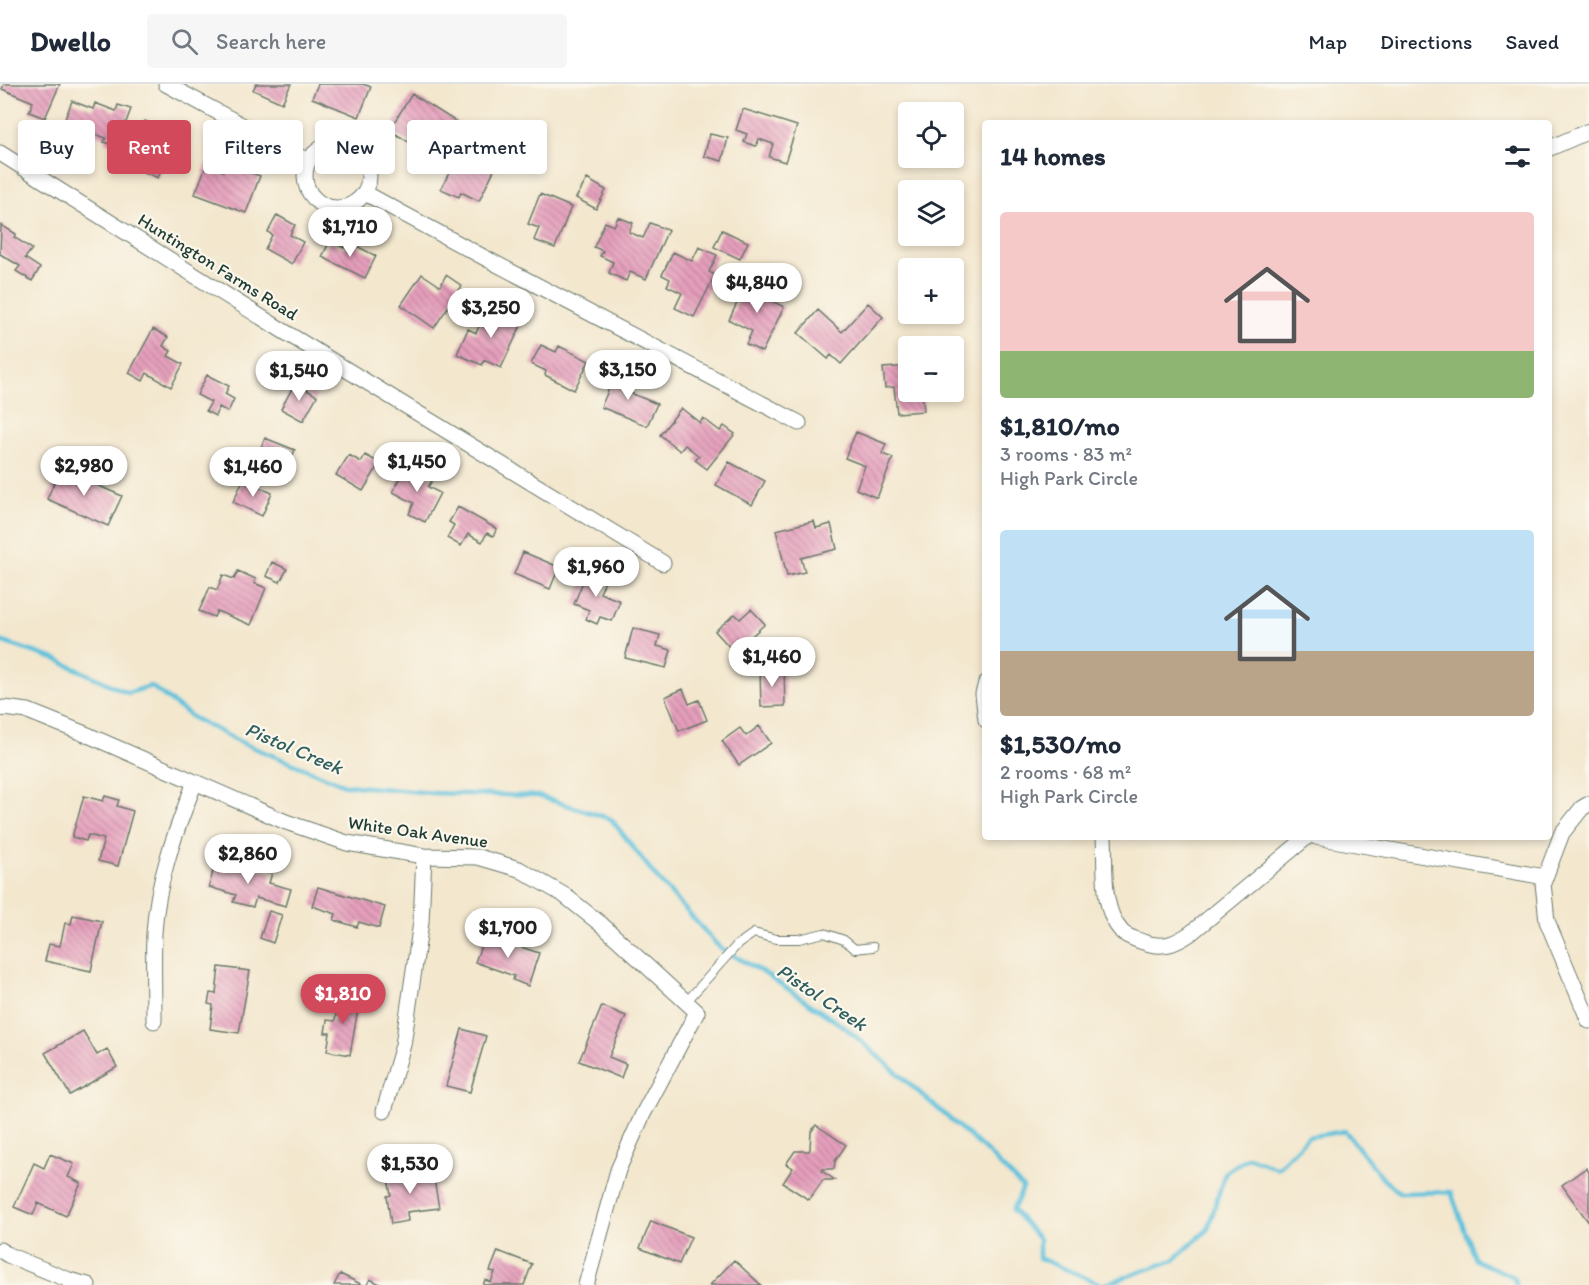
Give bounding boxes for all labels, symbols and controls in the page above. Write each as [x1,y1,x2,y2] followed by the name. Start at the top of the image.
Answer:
[147,14,567,68] search box
[30,24,111,58] text: Dwello
[168,25,201,58] icon: search
[216,28,326,55] text: Search here
[1309,29,1347,54] text: Map
[1380,29,1472,54] text: Directions
[1505,29,1559,54] text: Saved
[898,102,964,402] map controls
[898,102,964,168] button: locate
[18,120,95,174] chip: Buy
[107,120,191,174] chip: Rent
[203,120,303,174] chip: Filters
[315,120,395,174] chip: New
[407,120,547,174] chip: Apartment
[1000,140,1106,172] text: 14 homes
[1501,140,1534,173] icon: filters
[898,180,964,246] button: layers
[301,207,399,258] pin: $1,710
[134,209,302,325] street label: Huntington Farms Road
[322,214,378,238] text: $1,710
[1213,251,1321,359] icon: home
[898,258,964,324] button: +
[708,263,806,314] pin: $4,840
[726,270,788,294] text: $4,840
[442,288,540,339] pin: $3,250
[461,295,521,319] text: $3,250
[898,336,964,402] button: −
[579,350,677,401] pin: $3,150
[250,351,348,402] pin: $1,540
[599,357,657,381] text: $3,150
[270,358,329,382] text: $1,540
[1000,410,1120,442] text: $1,810/mo
[368,442,466,493] pin: $1,450
[1000,442,1132,466] text: 3 rooms · 83 m²
[35,446,133,497] pin: $2,980
[204,447,302,498] pin: $1,460
[388,449,447,473] text: $1,450
[54,453,114,477] text: $2,980
[223,454,283,478] text: $1,460
[1000,466,1138,490] text: High Park Circle
[547,547,645,598] pin: $1,960
[567,554,625,578] text: $1,960
[1213,569,1321,677] icon: home
[723,637,821,688] pin: $1,460
[742,644,802,668] text: $1,460
[242,717,348,780] water label: Pistol Creek
[1000,728,1121,760] text: $1,530/mo
[1000,760,1131,784] text: 2 rooms · 68 m²
[1000,784,1138,808] text: High Park Circle
[347,811,489,853] street label: White Oak Avenue
[199,834,297,885] pin: $2,860
[218,841,278,865] text: $2,860
[459,908,557,959] pin: $1,700
[479,915,537,939] text: $1,700
[772,958,873,1037] water label: Pistol Creek
[294,974,392,1025] pin: $1,810
[315,981,371,1005] text: $1,810
[361,1144,459,1195] pin: $1,530
[381,1151,439,1175] text: $1,530

